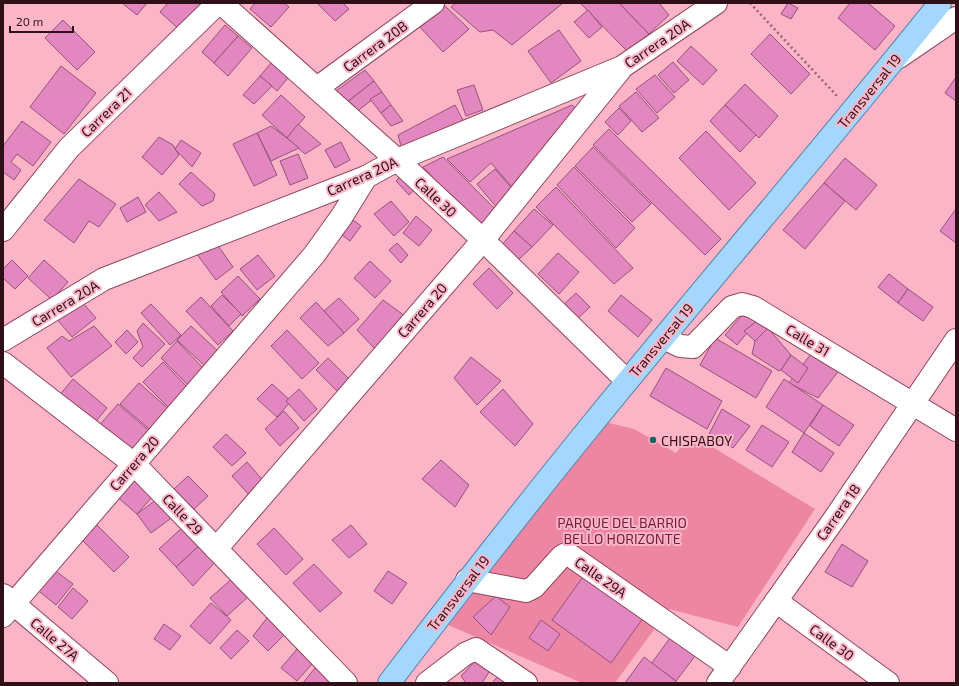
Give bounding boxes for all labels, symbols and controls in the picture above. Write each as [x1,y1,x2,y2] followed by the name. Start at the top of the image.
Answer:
[10,8,73,34] scale bar
[16,14,43,28] text: 20 m
[621,15,693,71] street label: Carrera 20A
[339,17,411,75] street label: Carrera 20B
[834,50,904,132] street label: Transversal 19
[77,84,135,140] street label: Carrera 21
[324,153,400,199] street label: Carrera 20A
[412,173,460,221] street label: Calle 30
[28,276,102,330] street label: Carrera 20A
[394,279,450,341] street label: Carrera 20
[625,300,697,380] street label: Transversal 19
[783,320,833,360] street label: Calle 31
[106,432,162,494] street label: Carrera 20
[661,432,732,449] place label: CHISPABOY
[648,435,658,445] marker: CHISPABOY
[812,481,864,543] street label: Carrera 18
[159,490,207,538] street label: Calle 29
[557,514,687,547] park label: PARQUE DEL BARRIO BELLO HORIZONTE
[423,552,493,634] street label: Transversal 19
[572,553,630,601] street label: Calle 29A
[27,614,83,664] street label: Calle 27A
[806,620,858,664] street label: Calle 30

